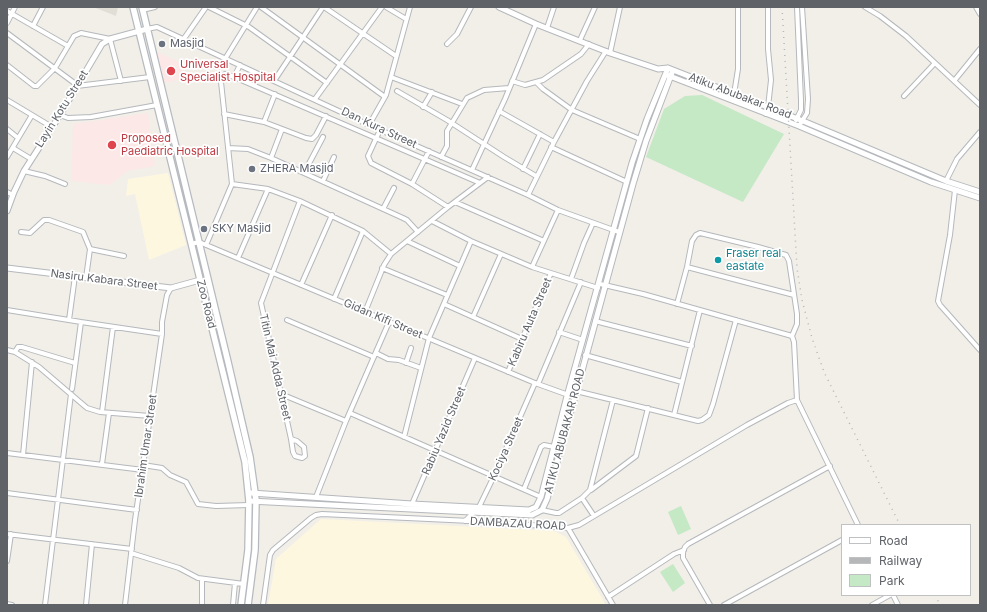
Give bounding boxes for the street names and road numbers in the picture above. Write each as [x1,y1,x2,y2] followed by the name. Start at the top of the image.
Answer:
[33,68,91,150] street label: Layin Kotu Street
[687,70,793,122] street label: Atiku Abubakar Road
[339,105,419,151] street label: Dan Kura Street
[50,267,158,293] street label: Nasiru Kabara Street
[505,276,555,368] street label: Kabiru Auta Street
[194,278,218,330] street label: Zoo Road
[342,296,424,342] street label: Gidan Kifi Street
[256,312,294,422] street label: Titin Mai Adda Street
[542,367,588,495] street label: ATIKU ABUBAKAR ROAD
[419,385,469,477] street label: Rabiu Yazid Street
[132,393,160,499] street label: Ibrahim Umar Street
[486,415,526,483] street label: Kociya Street
[470,515,566,533] street label: DAMBAZAU ROAD

